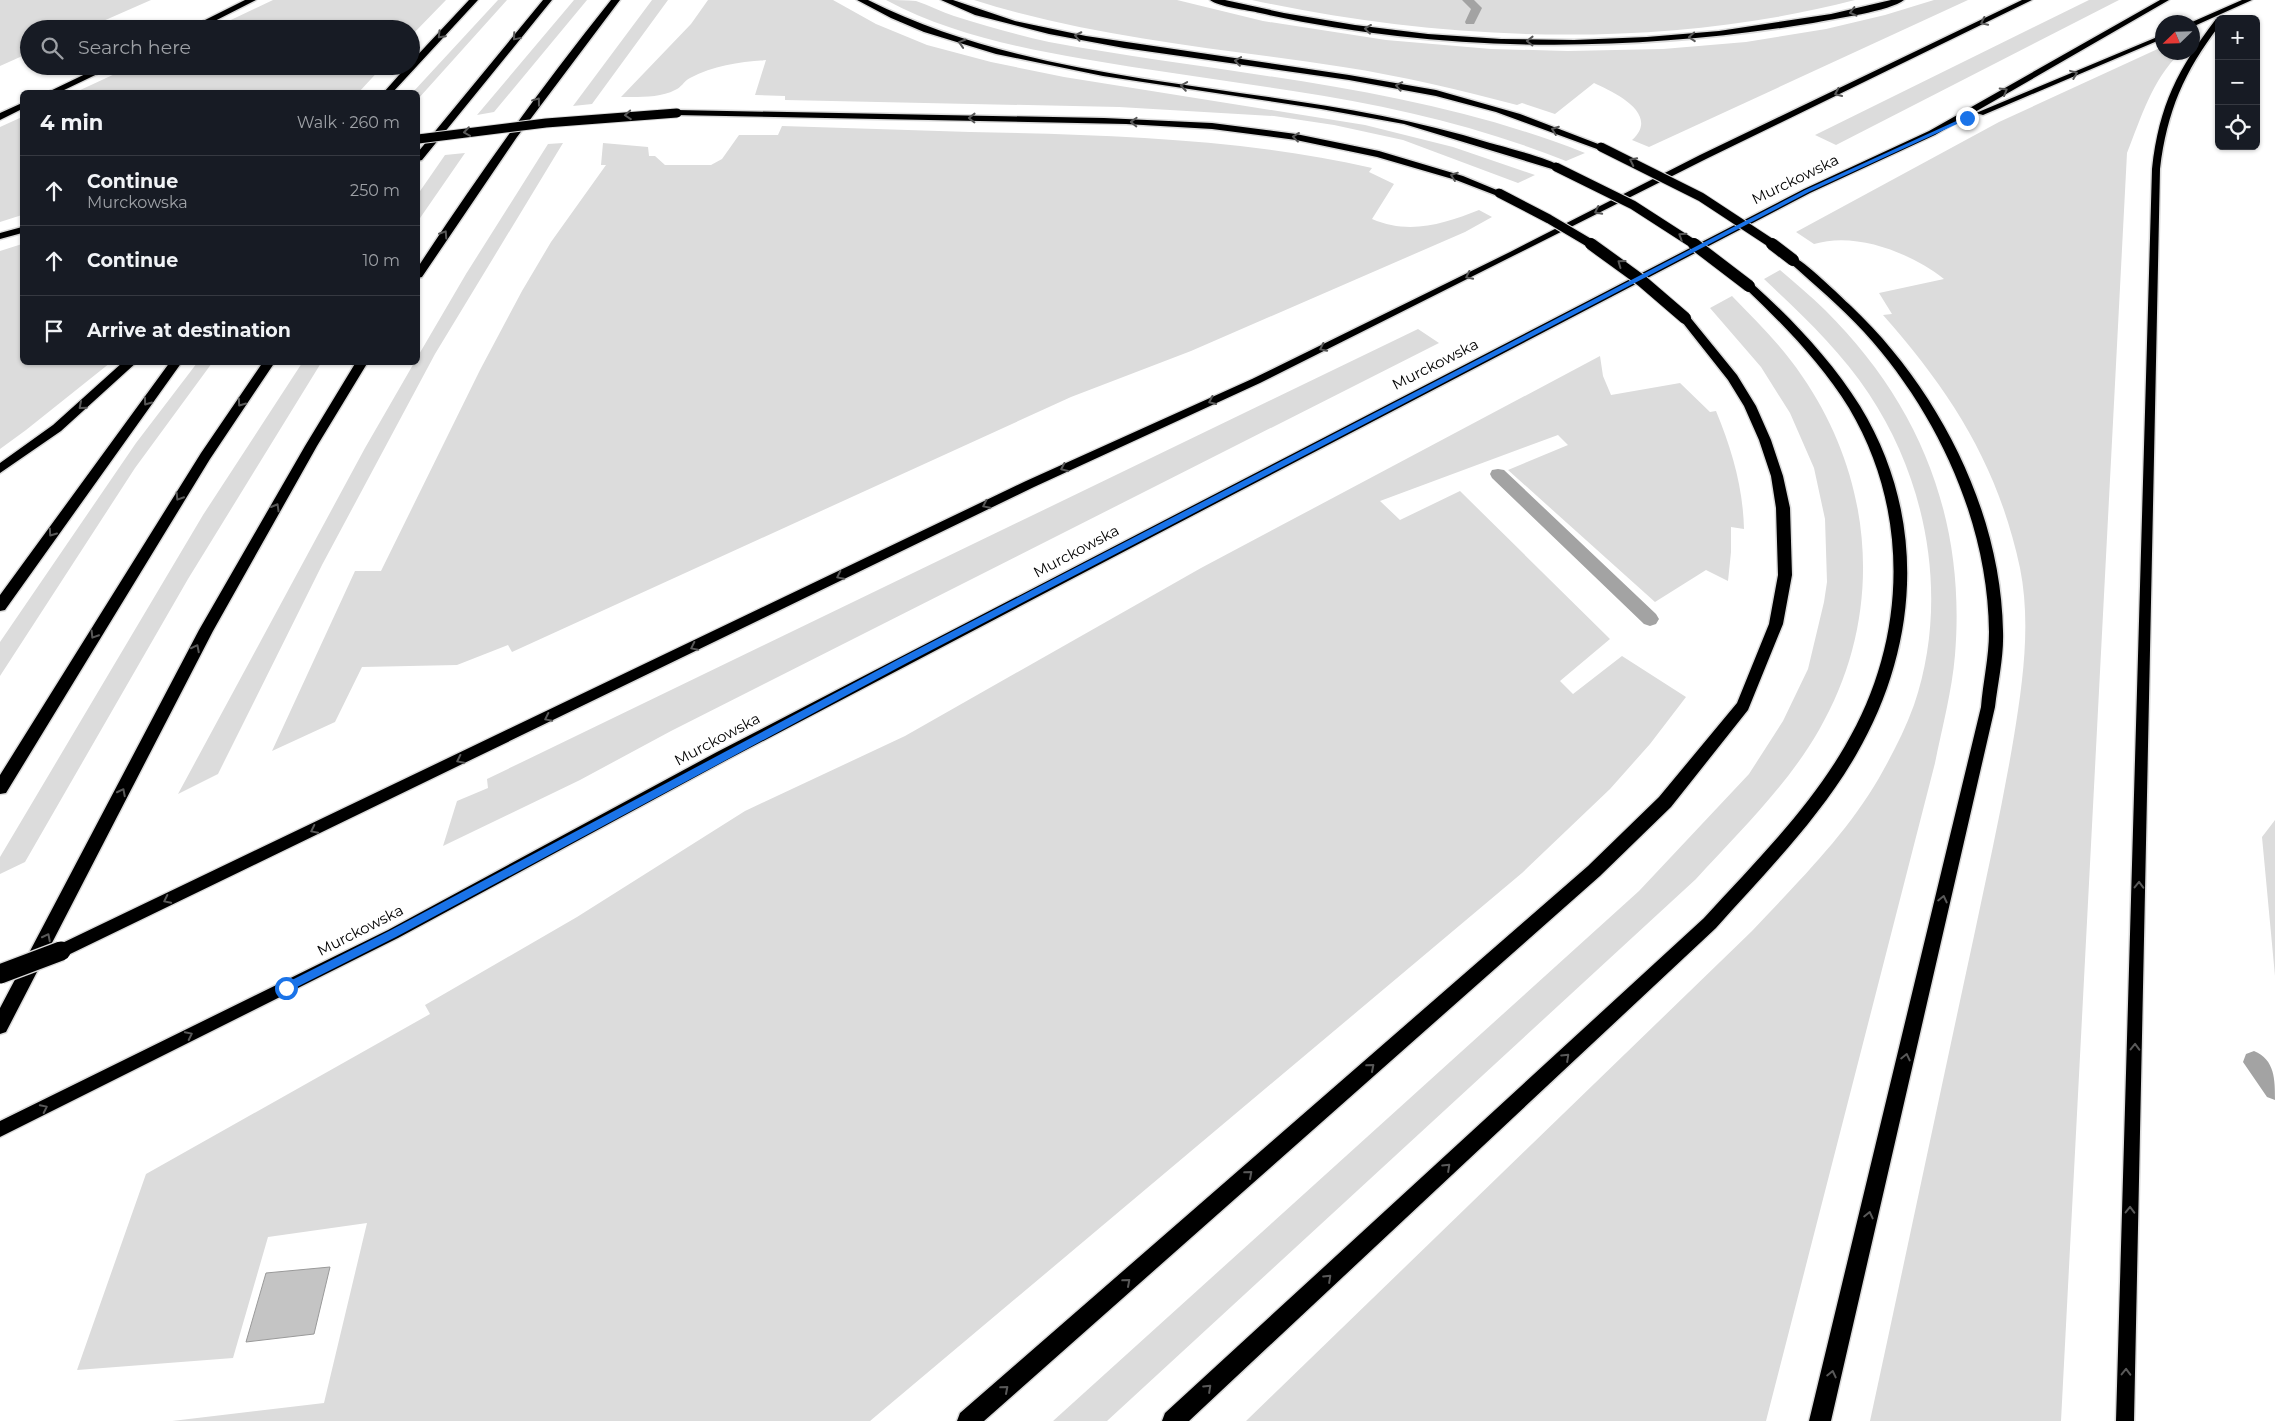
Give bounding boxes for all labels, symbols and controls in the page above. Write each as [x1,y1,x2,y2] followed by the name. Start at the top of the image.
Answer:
[1848,6,1857,17] one-way arrow
[2155,15,2200,60] north arrow
[2215,15,2260,150] map controls
[2215,15,2260,60] button: +
[1981,16,1990,26] one-way arrow
[20,20,420,75] search box
[1364,24,1372,35] one-way arrow
[438,30,447,39] one-way arrow
[513,31,522,40] one-way arrow
[1688,31,1696,42] one-way arrow
[1073,32,1082,42] one-way arrow
[38,34,66,62] icon: search
[78,36,191,59] text: Search here
[1526,36,1534,46] one-way arrow
[958,38,967,48] one-way arrow
[1234,56,1242,67] one-way arrow
[2215,60,2260,105] button: −
[2069,70,2078,80] one-way arrow
[1180,81,1188,92] one-way arrow
[1394,81,1403,92] one-way arrow
[1834,86,1843,97] one-way arrow
[1999,87,2008,97] one-way arrow
[531,97,540,107] one-way arrow
[2215,105,2260,150] button: locate
[1956,107,1979,130] route end
[40,110,103,135] text: 4 min
[624,110,632,121] one-way arrow
[297,113,400,132] text: Walk · 260 m
[968,113,976,123] one-way arrow
[1130,117,1138,127] one-way arrow
[1551,126,1560,136] one-way arrow
[462,127,471,137] one-way arrow
[1292,133,1300,143] one-way arrow
[1748,150,1842,208] street label: Murckowska
[1629,157,1638,168] one-way arrow
[87,170,178,193] text: Continue
[1450,172,1458,182] one-way arrow
[40,177,68,205] icon: ahead
[350,181,400,200] text: 250 m
[87,193,188,212] text: Murckowska
[1594,205,1603,215] one-way arrow
[438,230,448,239] one-way arrow
[1678,233,1688,242] one-way arrow
[40,247,68,275] icon: ahead
[87,249,178,272] text: Continue
[362,251,400,270] text: 10 m
[1618,261,1627,269] one-way arrow
[1465,270,1474,280] one-way arrow
[40,317,68,345] icon: arrive
[87,319,291,342] text: Arrive at destination
[1389,334,1481,394] street label: Murckowska
[1319,341,1328,352] one-way arrow
[1208,395,1217,405] one-way arrow
[145,396,153,405] one-way arrow
[238,397,247,406] one-way arrow
[78,400,87,409] one-way arrow
[1060,462,1069,473] one-way arrow
[176,492,186,501] one-way arrow
[983,499,992,509] one-way arrow
[270,503,280,512] one-way arrow
[1030,520,1122,582] street label: Murckowska
[49,527,58,537] one-way arrow
[836,570,845,580] one-way arrow
[90,630,100,639] one-way arrow
[690,641,699,651] one-way arrow
[190,644,200,653] one-way arrow
[671,708,763,770] street label: Murckowska
[544,711,553,722] one-way arrow
[456,753,465,764] one-way arrow
[116,789,126,798] one-way arrow
[310,824,319,834] one-way arrow
[2133,881,2144,889] one-way arrow
[163,894,172,904] one-way arrow
[1937,894,1948,903] one-way arrow
[314,900,406,960] street label: Murckowska
[41,933,51,942] one-way arrow
[275,977,298,1000] route start
[184,1031,193,1042] one-way arrow
[2129,1043,2140,1051] one-way arrow
[1900,1053,1911,1062] one-way arrow
[1561,1054,1570,1063] one-way arrow
[1365,1064,1374,1073] one-way arrow
[38,1104,47,1114] one-way arrow
[1441,1164,1450,1173] one-way arrow
[1243,1172,1252,1180] one-way arrow
[2125,1206,2136,1214] one-way arrow
[1863,1211,1874,1220] one-way arrow
[1322,1274,1331,1283] one-way arrow
[1122,1279,1131,1288] one-way arrow
[2121,1368,2132,1376] one-way arrow
[1826,1369,1836,1378] one-way arrow
[1203,1385,1212,1394] one-way arrow
[1000,1386,1009,1395] one-way arrow

